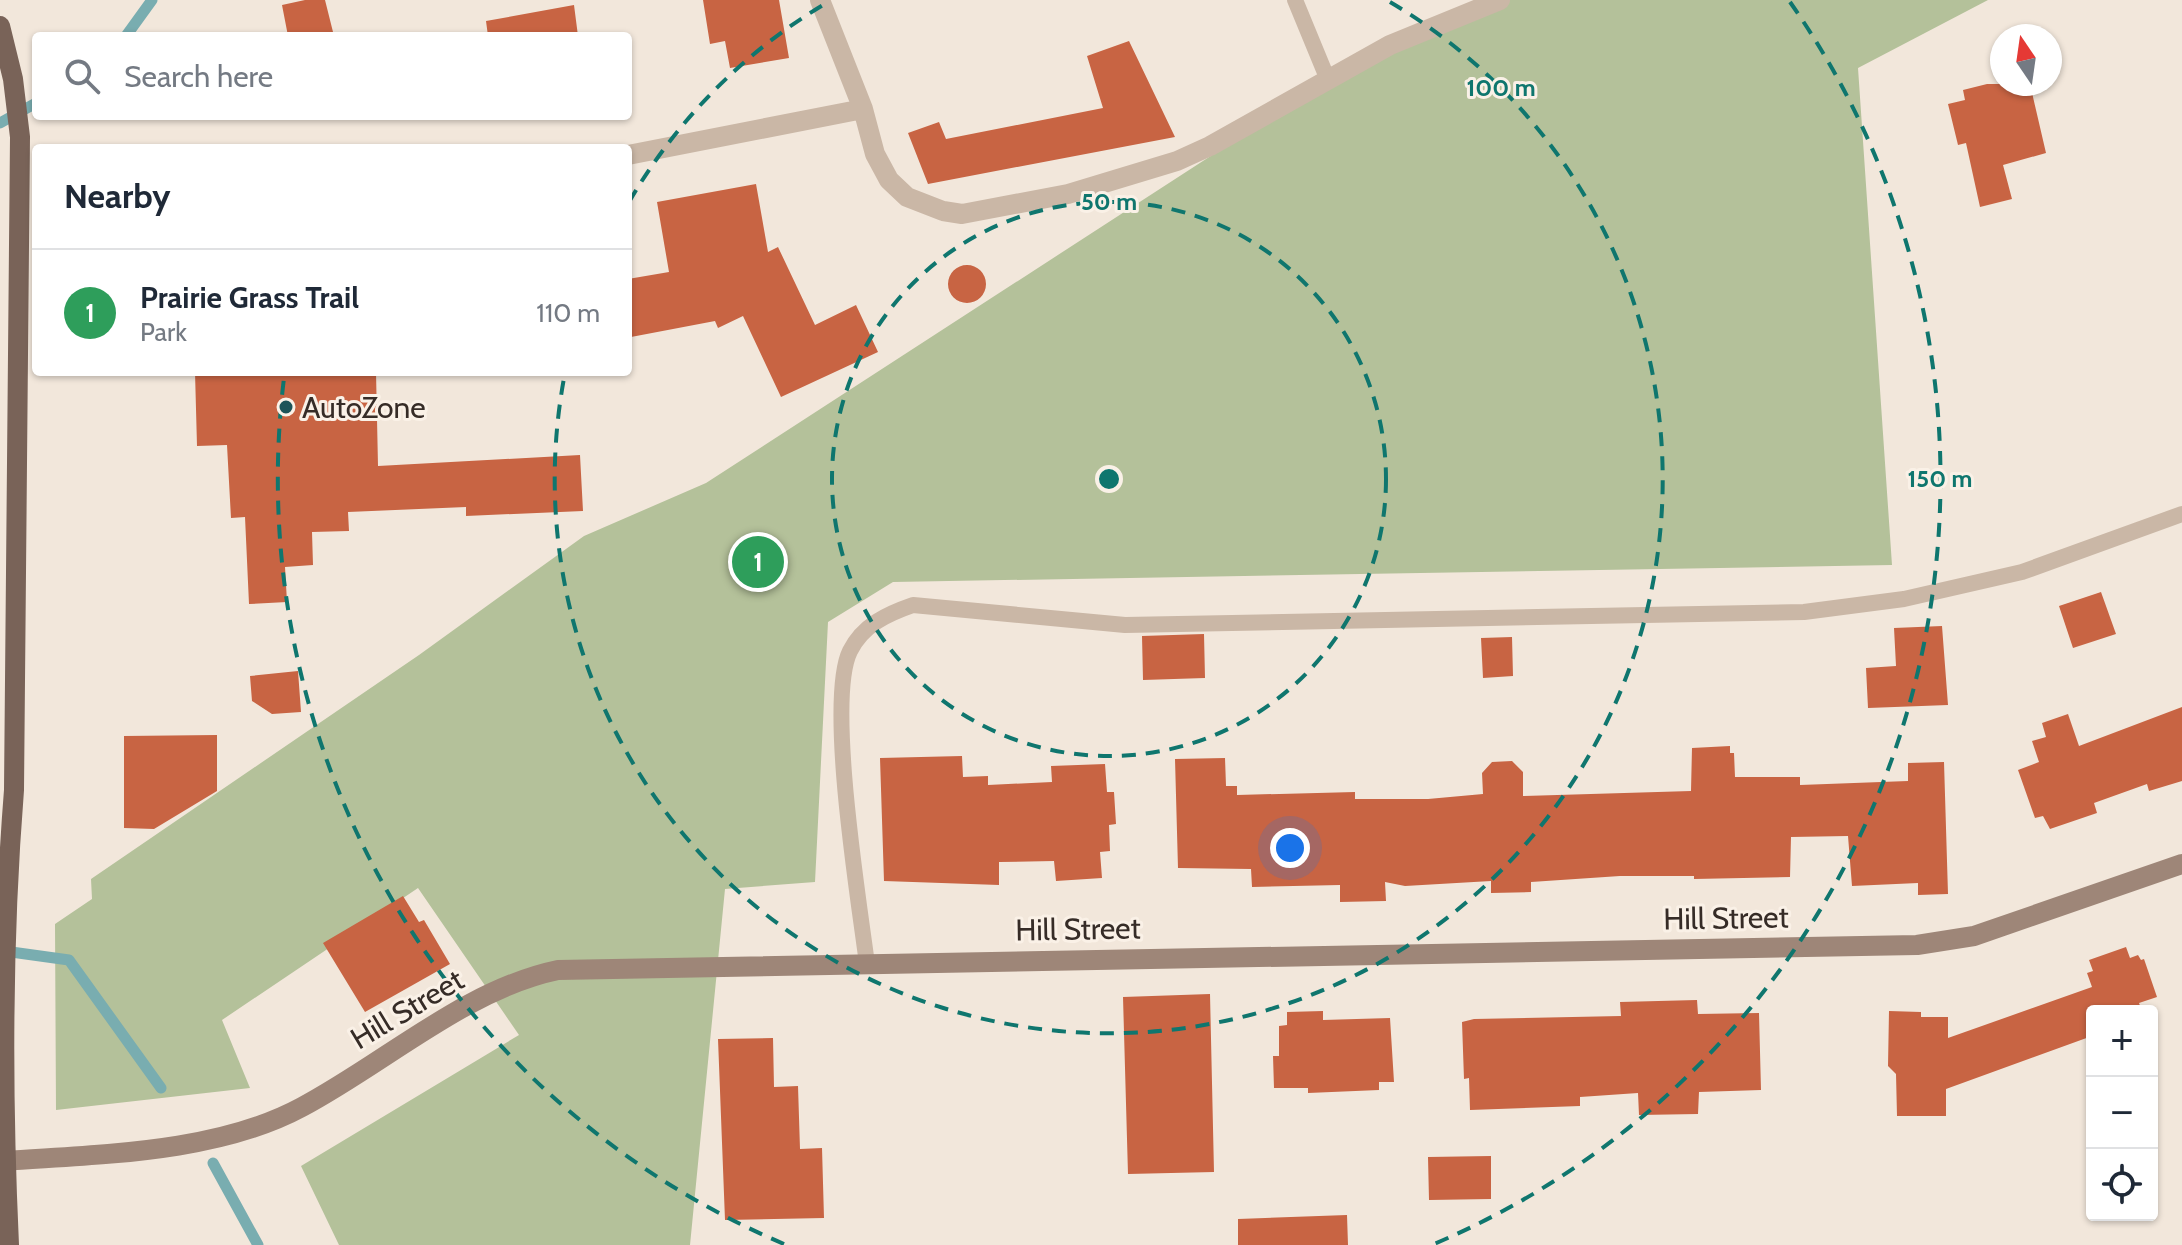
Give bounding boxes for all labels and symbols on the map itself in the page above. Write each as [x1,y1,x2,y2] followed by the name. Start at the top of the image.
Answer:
[1990,24,2062,96] north arrow
[1466,73,1536,102] text: 100 m
[1081,187,1137,216] text: 50 m
[302,389,426,426] place label: AutoZone
[277,398,295,416] marker: AutoZone
[1908,464,1972,493] text: 150 m
[1095,465,1123,493] centre of rings
[732,532,784,592] pin: 1
[1270,828,1310,868] your location
[1663,898,1789,938] street label: Hill Street
[1015,909,1141,949] street label: Hill Street
[344,961,470,1057] street label: Hill Street

